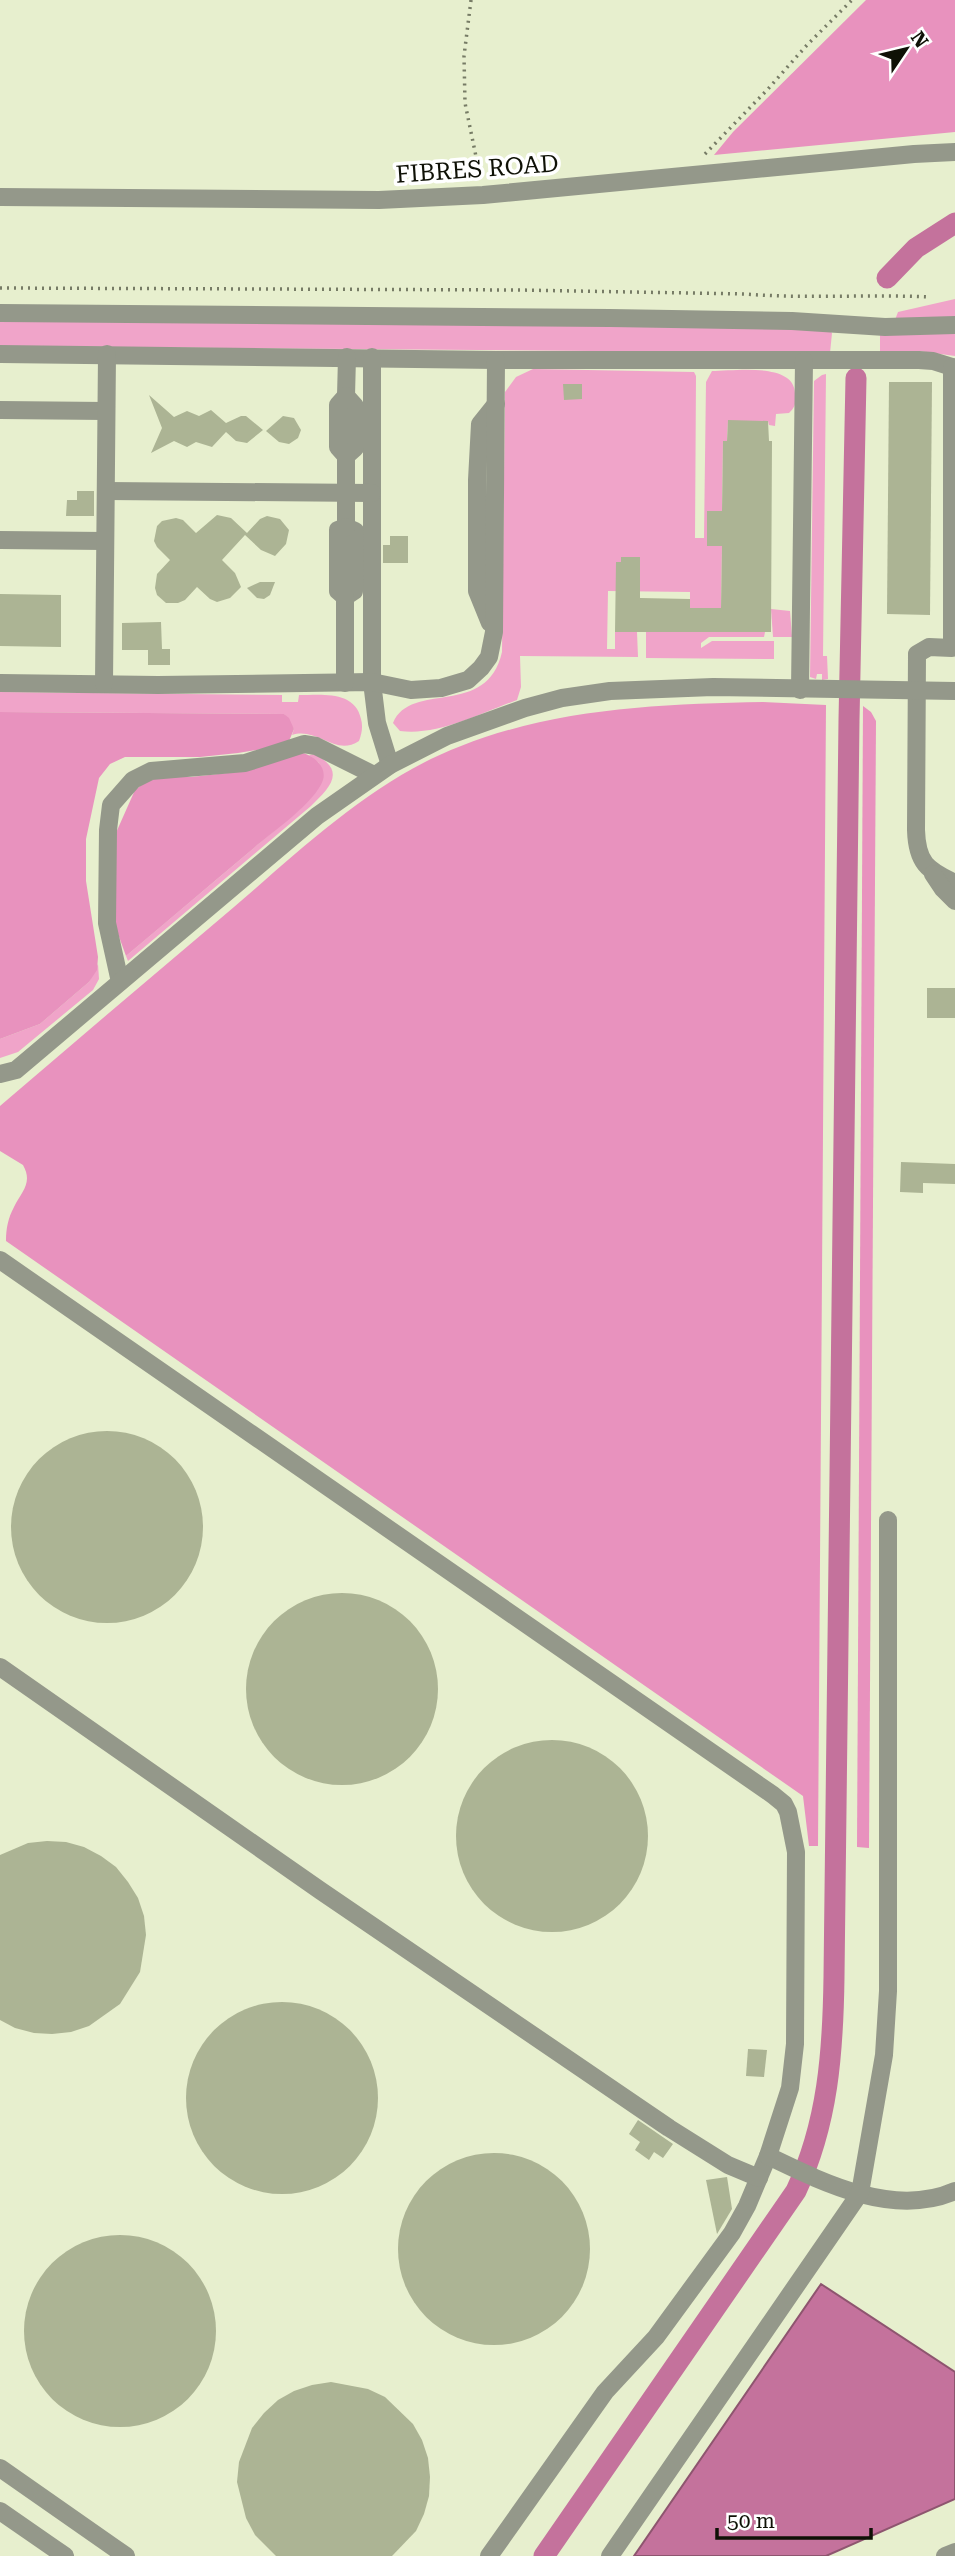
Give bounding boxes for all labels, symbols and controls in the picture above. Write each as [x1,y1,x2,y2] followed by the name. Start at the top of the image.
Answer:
[871,14,941,84] north arrow
[906,27,933,52] text: N
[395,149,559,189] street label: FIBRES ROAD
[717,2496,871,2540] scale bar
[727,2509,775,2533] text: 50 m

